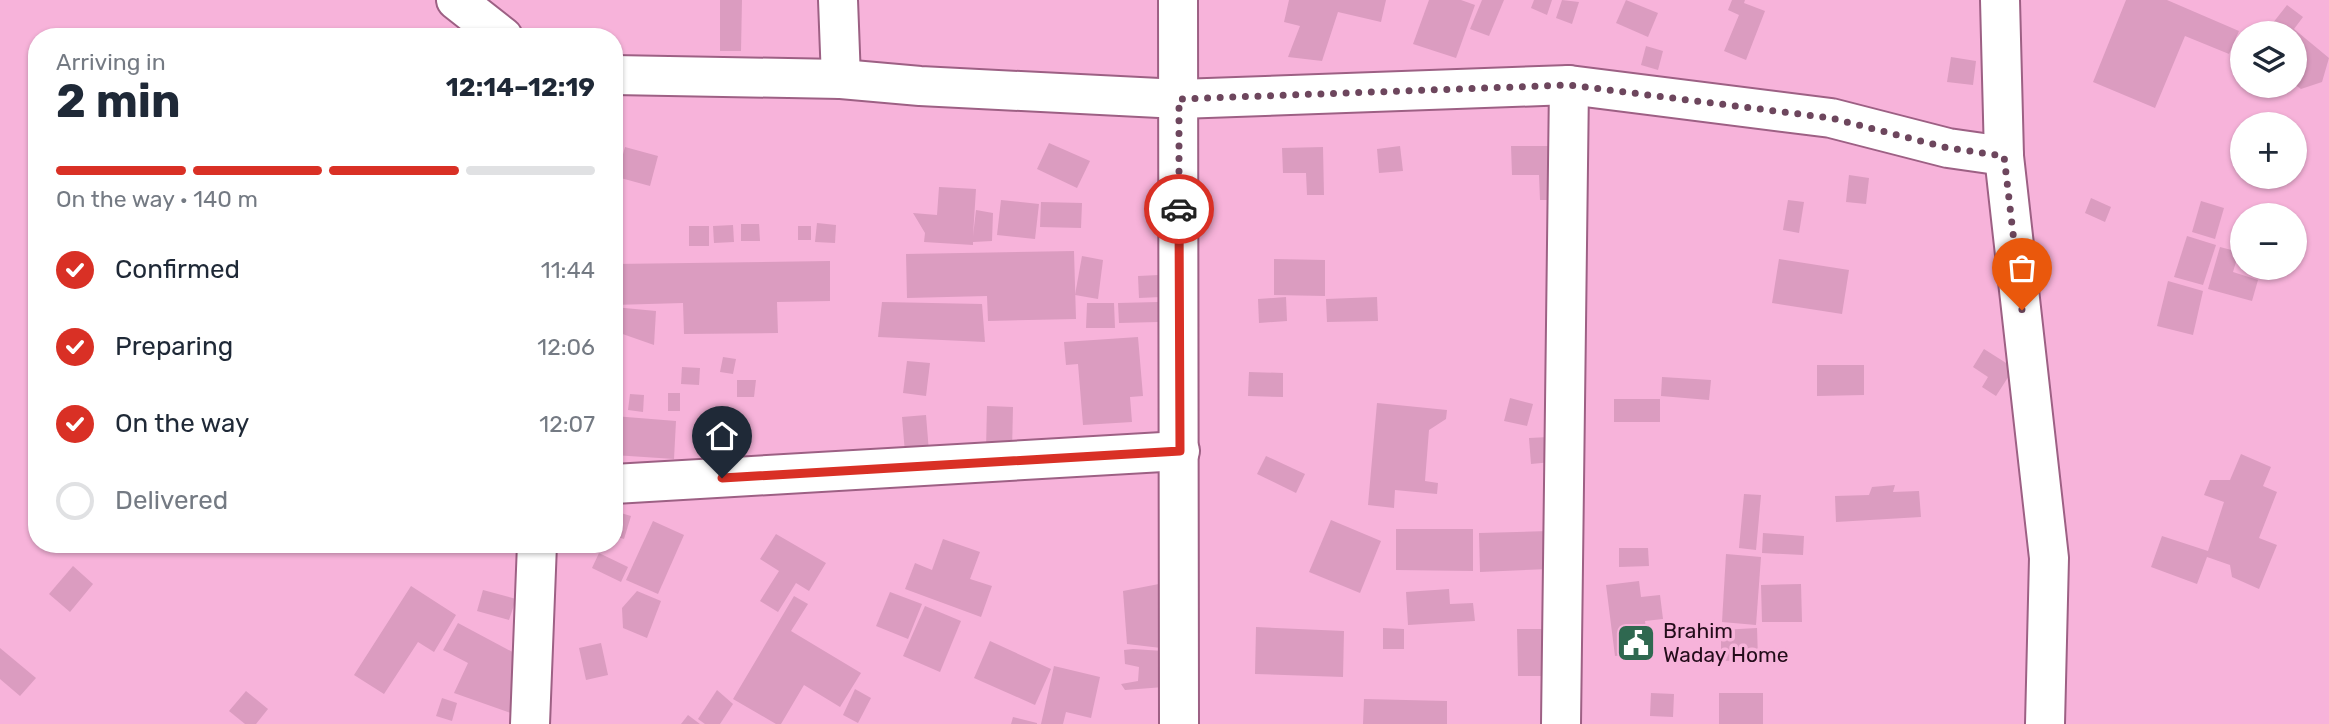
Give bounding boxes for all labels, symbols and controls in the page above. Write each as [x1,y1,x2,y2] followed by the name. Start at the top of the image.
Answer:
[2230,21,2307,280] map controls
[2230,21,2307,98] button: layers
[56,48,166,76] text: Arriving in
[446,72,595,103] text: 12:14–12:19
[56,74,181,129] text: 2 min
[2230,112,2307,189] button: +
[1144,174,1214,244] courier
[56,185,258,213] text: On the way · 140 m
[1160,190,1198,228] icon: car
[2230,203,2307,280] button: −
[1992,238,2052,310] pin
[2003,249,2041,287] icon: bag
[56,251,94,289] icon: check
[115,254,240,285] text: Confirmed
[541,256,595,284] text: 11:44
[56,328,94,366] icon: check
[115,331,233,362] text: Preparing
[537,333,595,361] text: 12:06
[56,405,94,443] icon: check
[692,406,752,478] pin
[115,408,249,439] text: On the way
[539,410,595,438] text: 12:07
[703,417,741,455] icon: home
[115,485,228,516] text: Delivered
[1663,618,1788,667] place label: Brahim Waday Home
[1615,622,1657,664] public building icon: Brahim Waday Home

